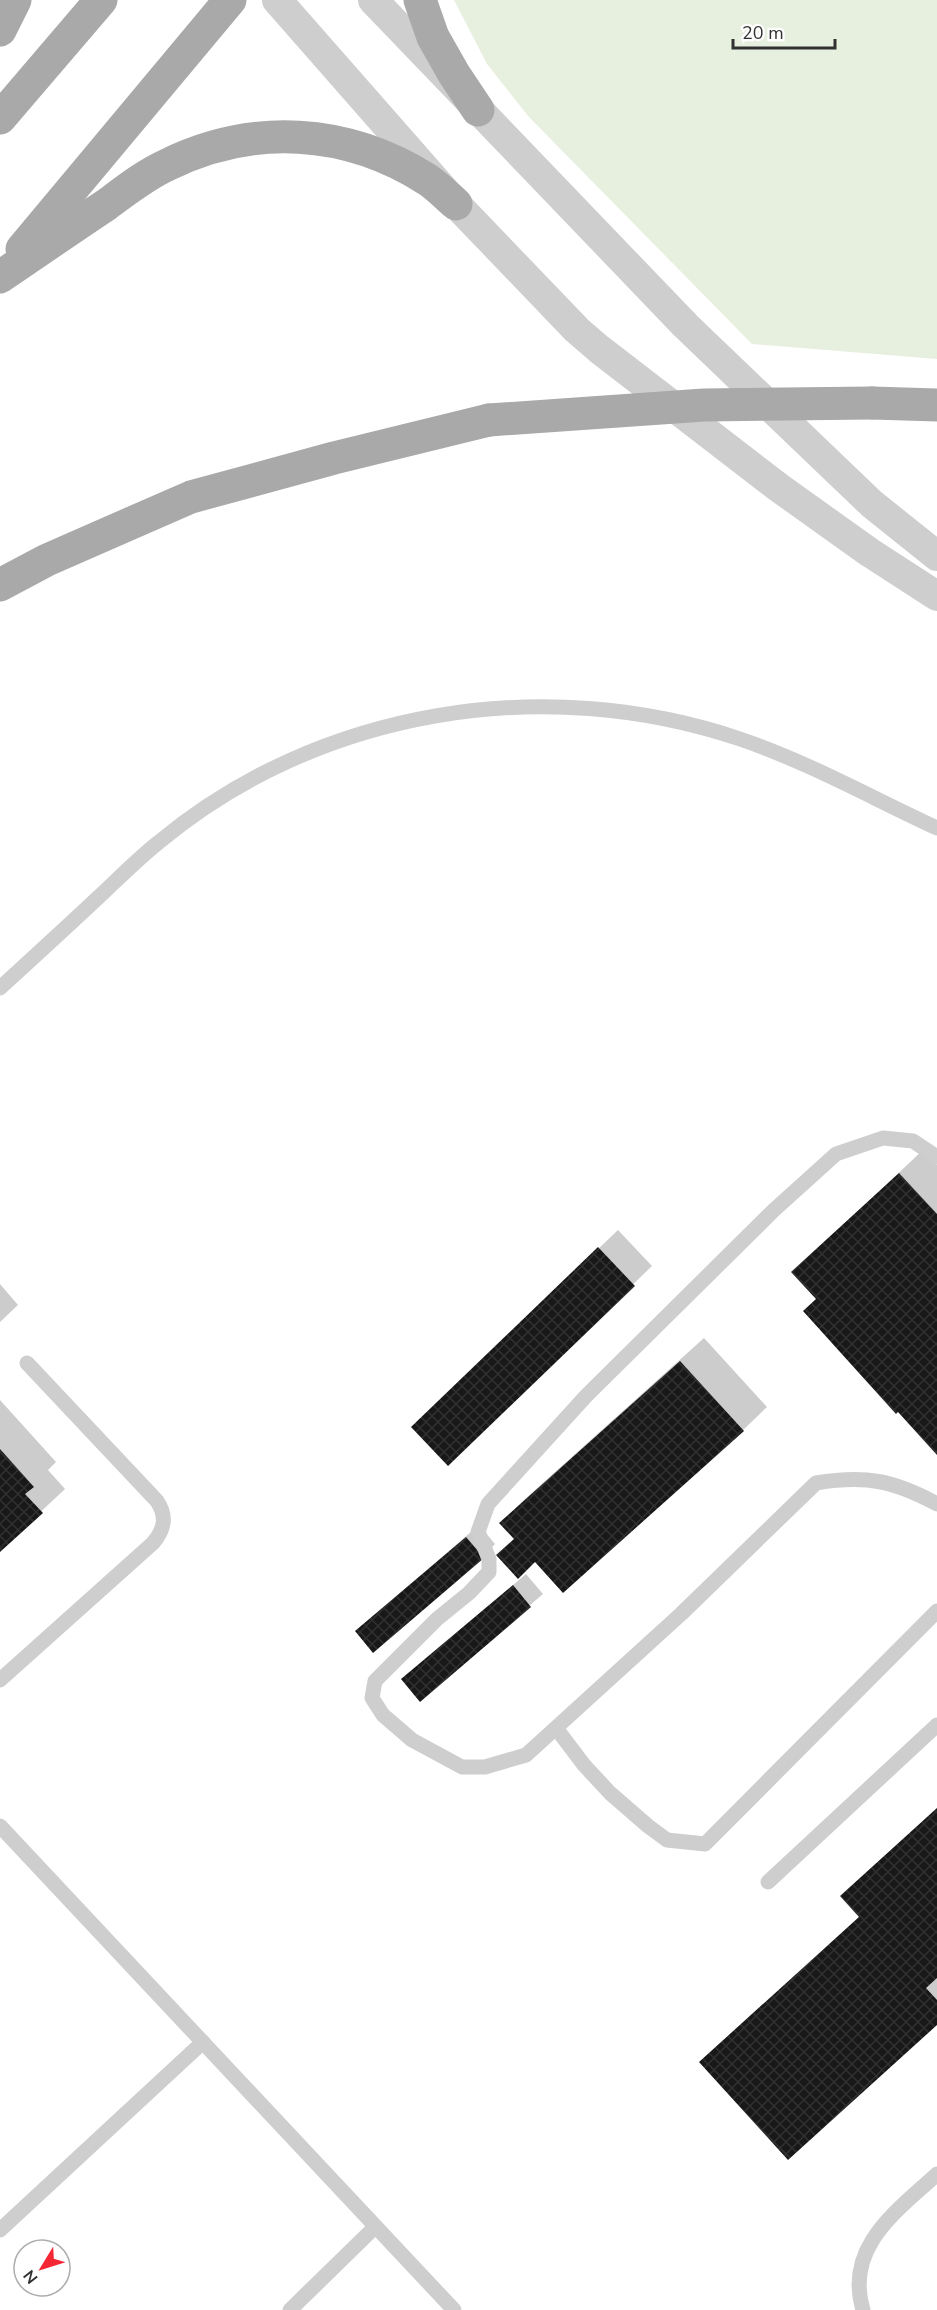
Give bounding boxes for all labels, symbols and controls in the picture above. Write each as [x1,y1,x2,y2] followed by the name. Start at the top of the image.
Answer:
[733,12,835,50] scale bar
[742,21,784,45] text: 20 m
[12,2238,72,2298] north arrow
[19,2265,43,2288] text: N

